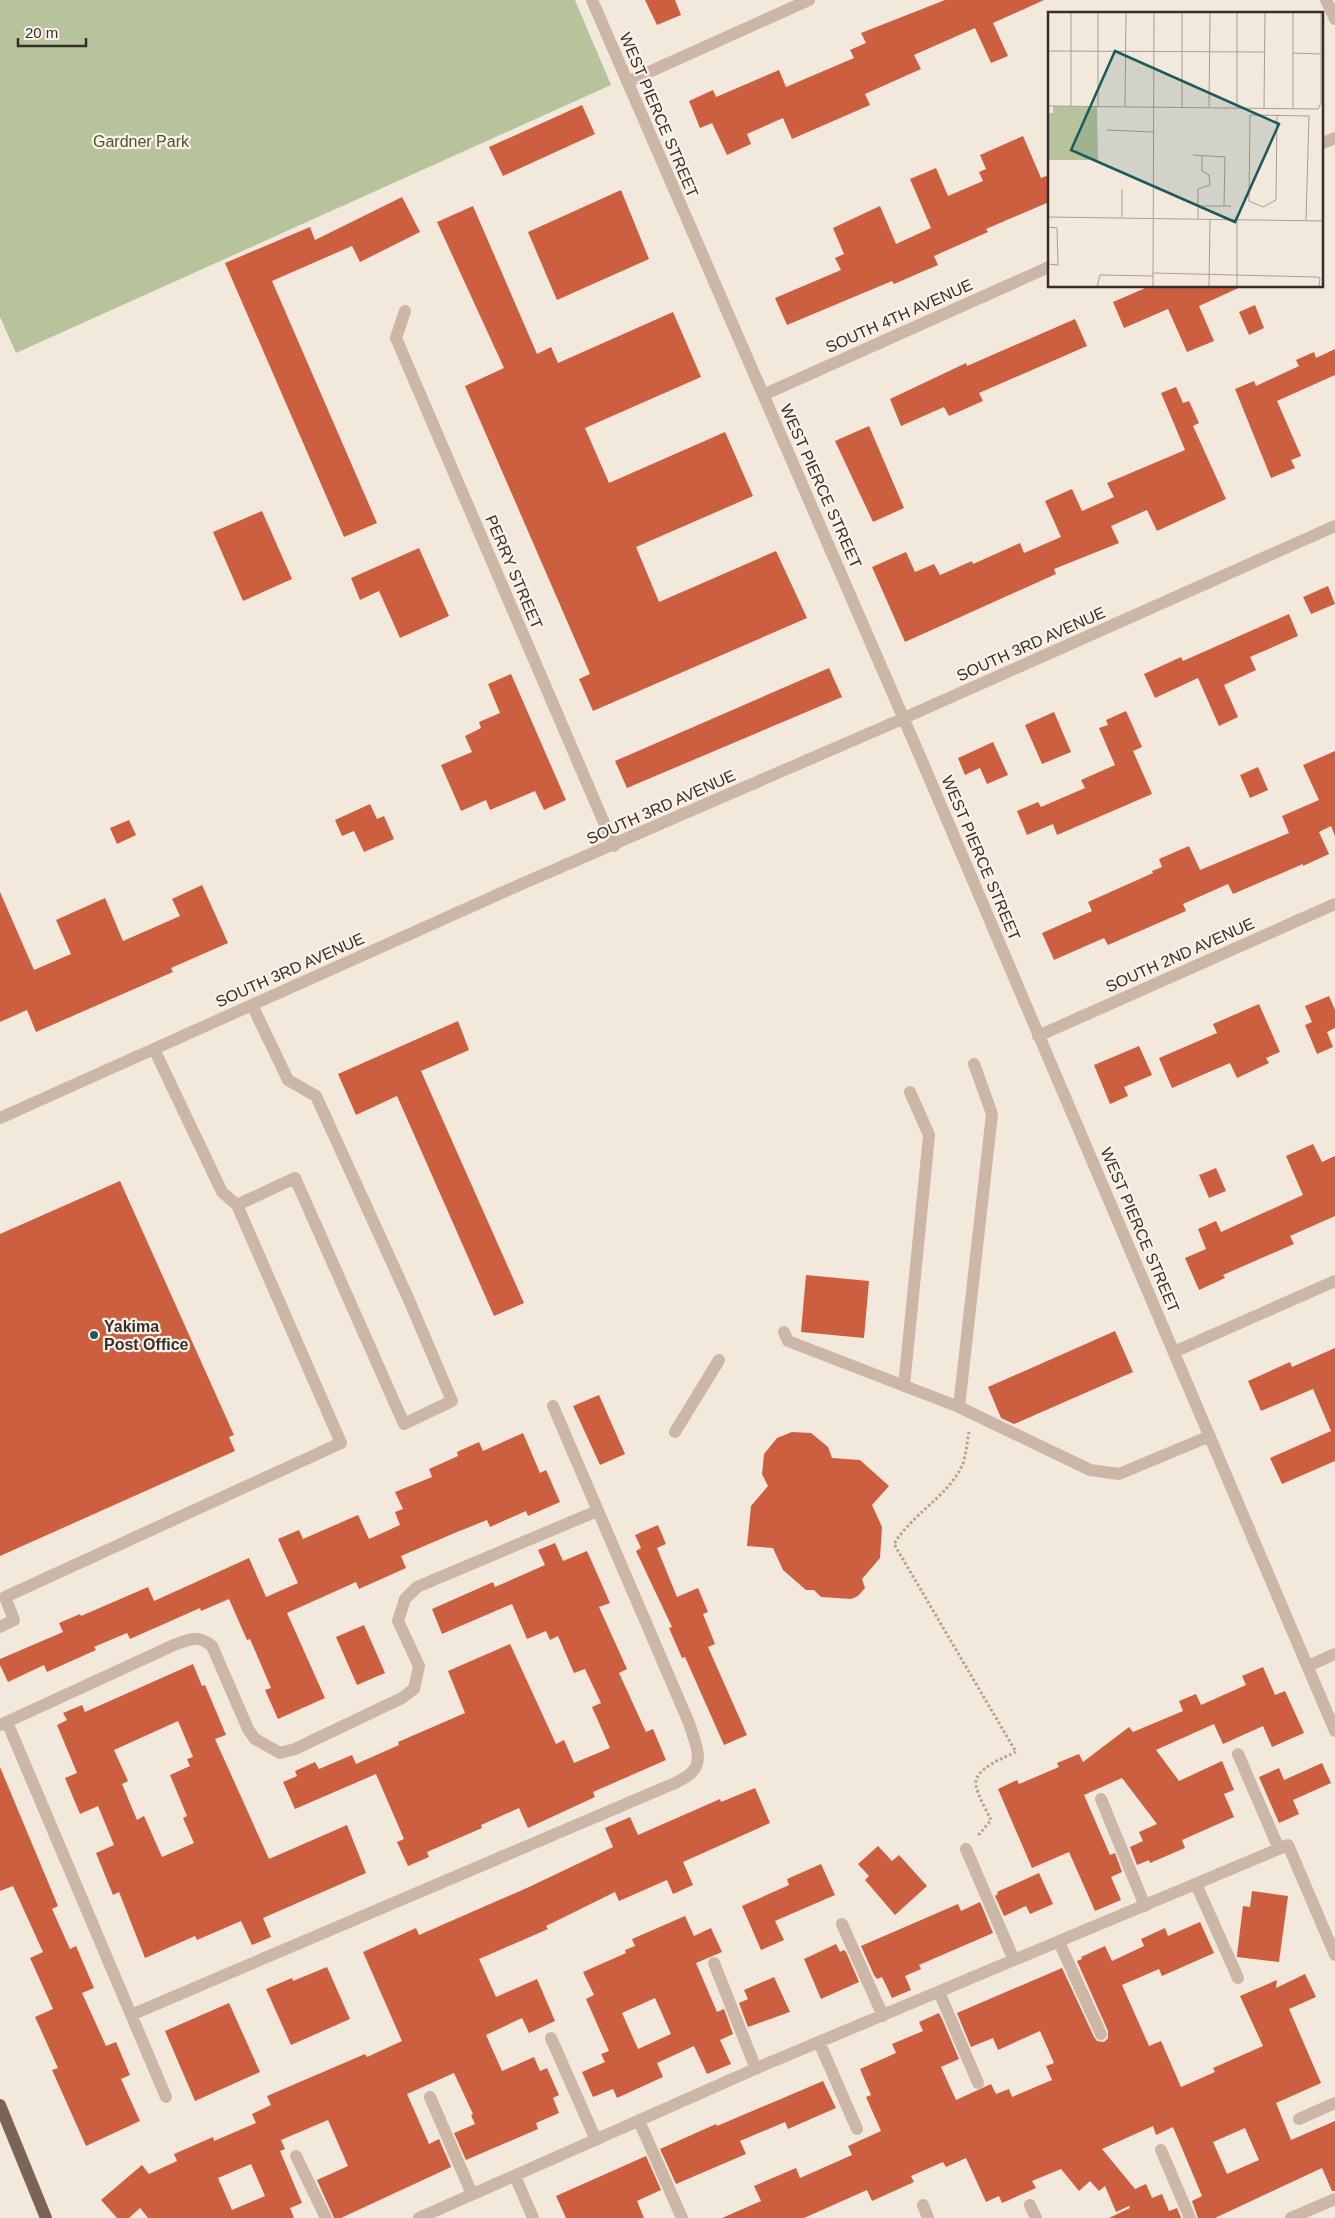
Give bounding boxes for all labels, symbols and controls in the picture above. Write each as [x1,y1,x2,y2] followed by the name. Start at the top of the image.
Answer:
[1048,12,1322,288] inset map
[18,15,85,47] scale bar
[25,24,58,41] text: 20 m
[616,30,702,200] street label: WEST PIERCE STREET
[93,133,190,150] park label: Gardner Park
[823,276,975,356] street label: SOUTH 4TH AVENUE
[777,401,865,571] street label: WEST PIERCE STREET
[482,512,546,632] street label: PERRY STREET
[954,604,1108,684] street label: SOUTH 3RD AVENUE
[584,767,738,847] street label: SOUTH 3RD AVENUE
[938,773,1024,943] street label: WEST PIERCE STREET
[1103,915,1257,995] street label: SOUTH 2ND AVENUE
[213,930,367,1010] street label: SOUTH 3RD AVENUE
[1097,1145,1183,1315] street label: WEST PIERCE STREET
[104,1318,189,1353] place label: Yakima Post Office
[88,1329,100,1341] marker: Yakima Post Office

